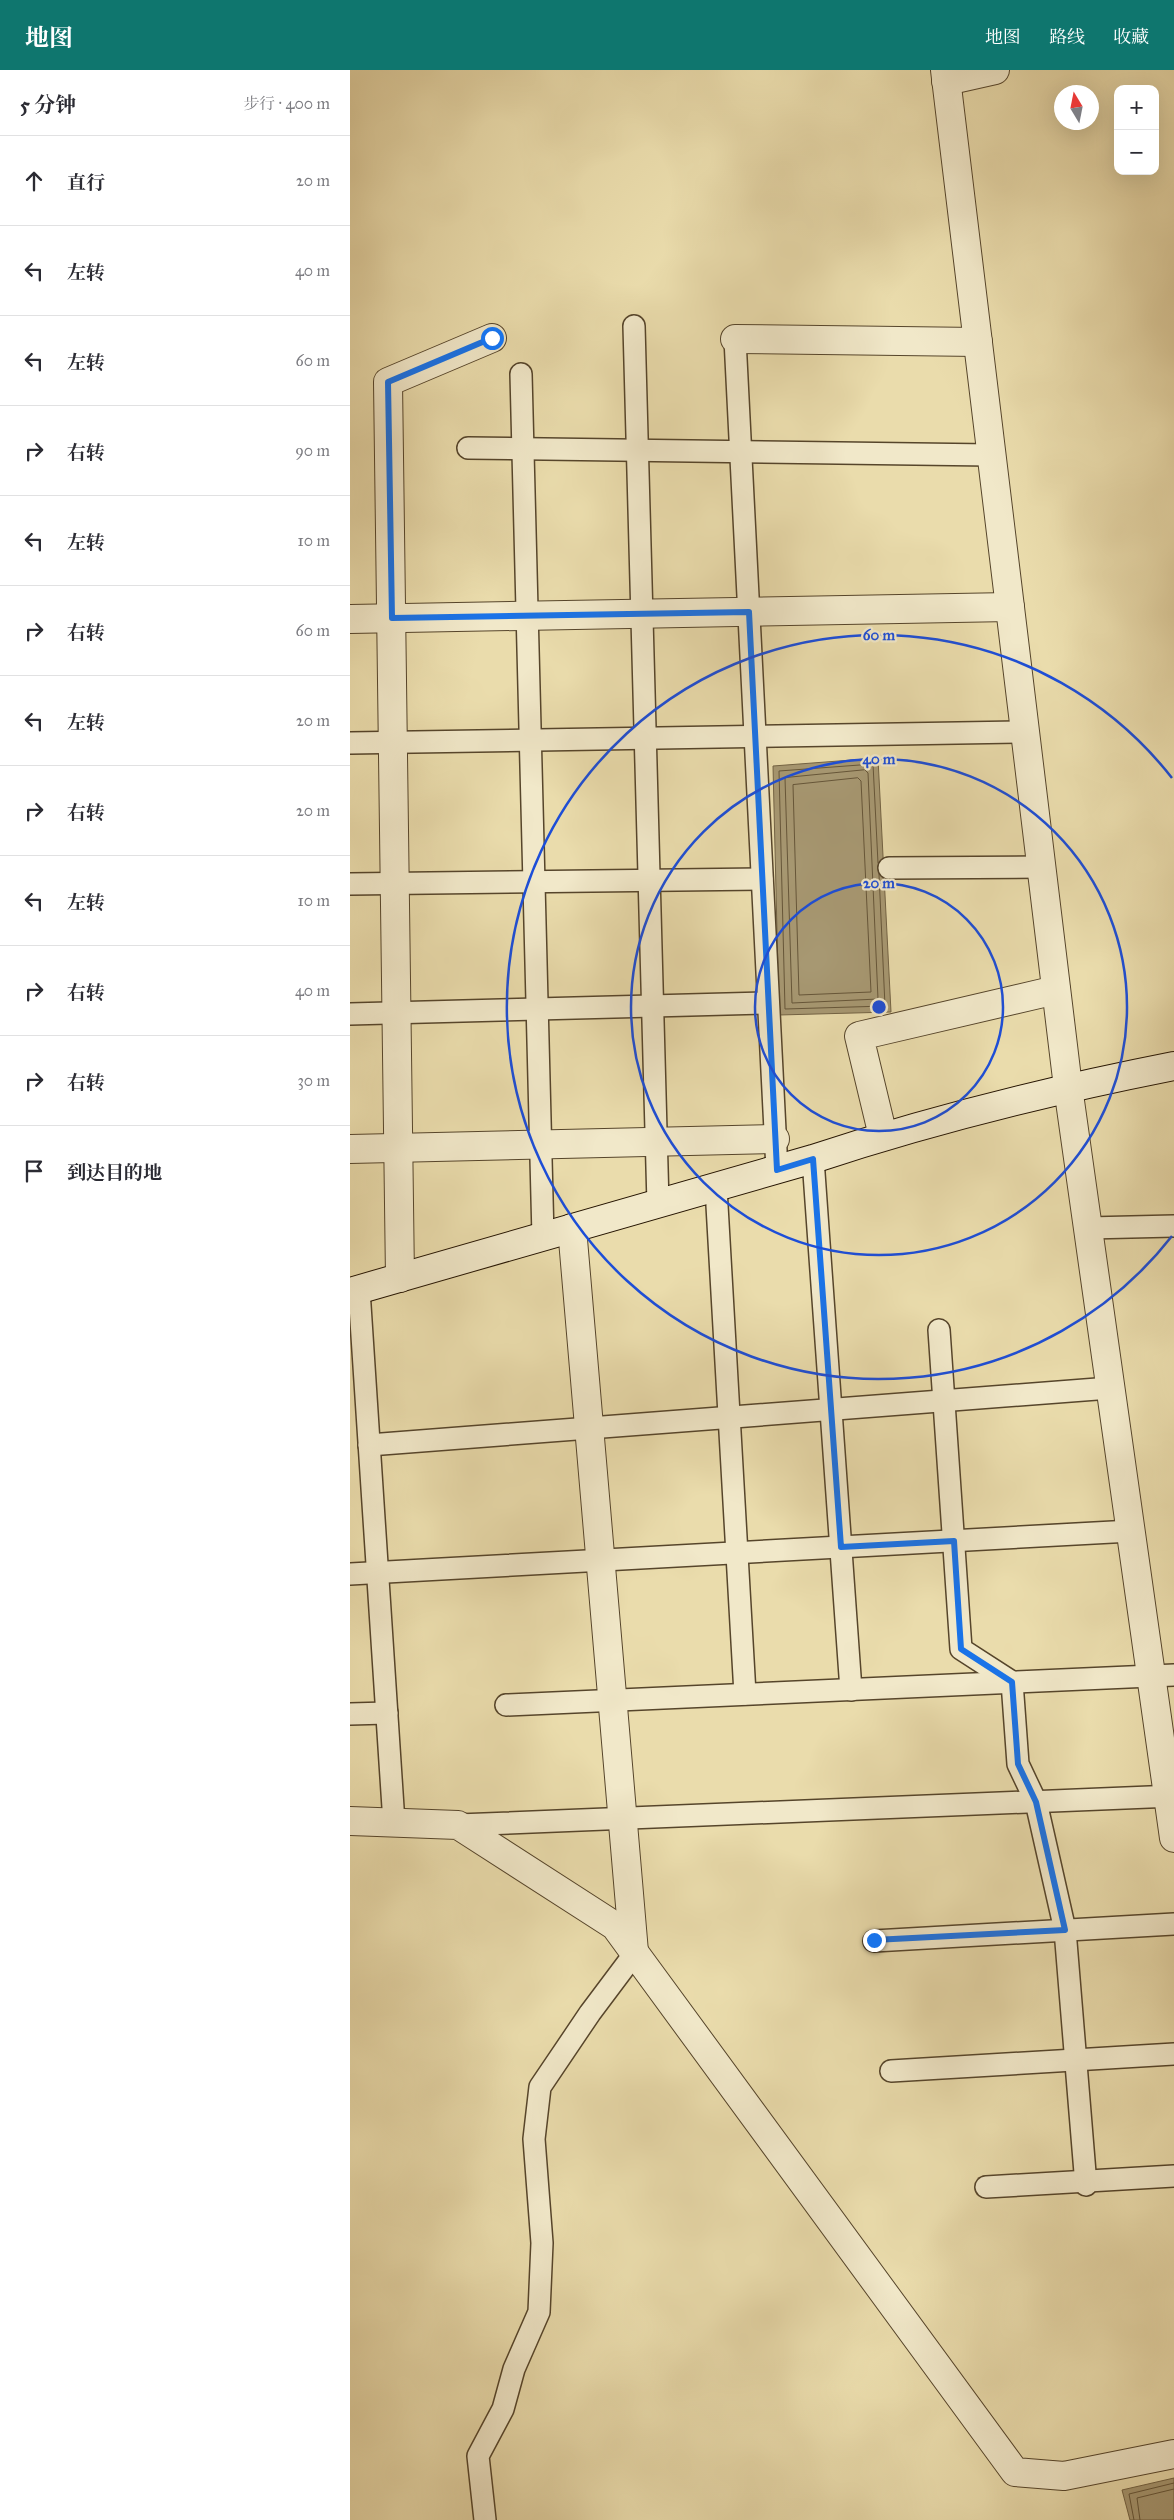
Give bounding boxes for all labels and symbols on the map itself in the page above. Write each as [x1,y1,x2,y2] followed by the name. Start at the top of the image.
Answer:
[1054,85,1099,130] north arrow
[481,327,504,350] route start
[863,626,896,644] text: 60 m
[863,750,896,769] text: 40 m
[863,874,895,892] text: 20 m
[870,998,888,1016] centre of rings
[863,1929,886,1952] route end

